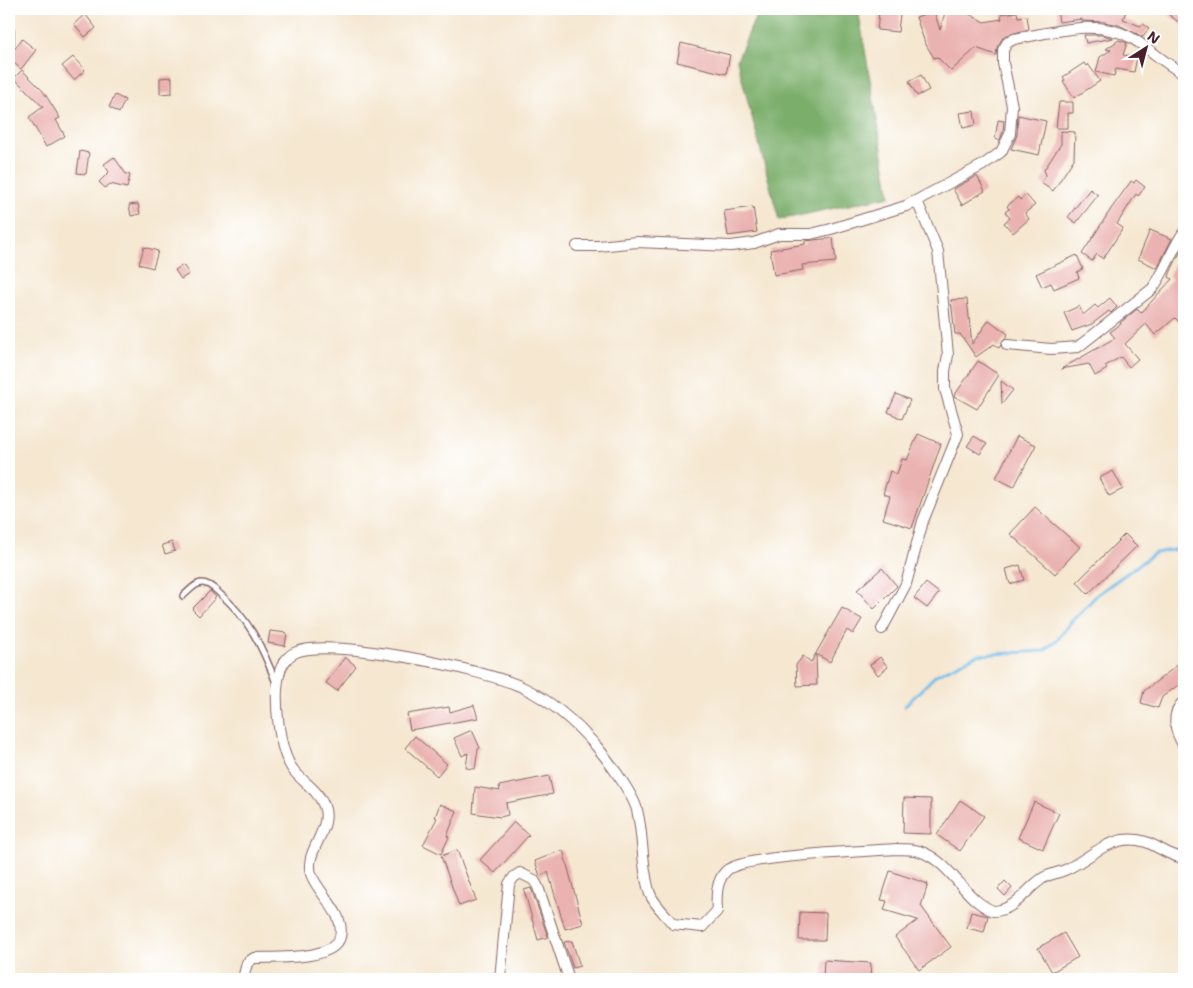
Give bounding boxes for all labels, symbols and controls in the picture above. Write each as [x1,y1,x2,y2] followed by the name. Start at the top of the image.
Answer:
[1120,22,1170,72] north arrow
[1144,27,1163,48] text: N

